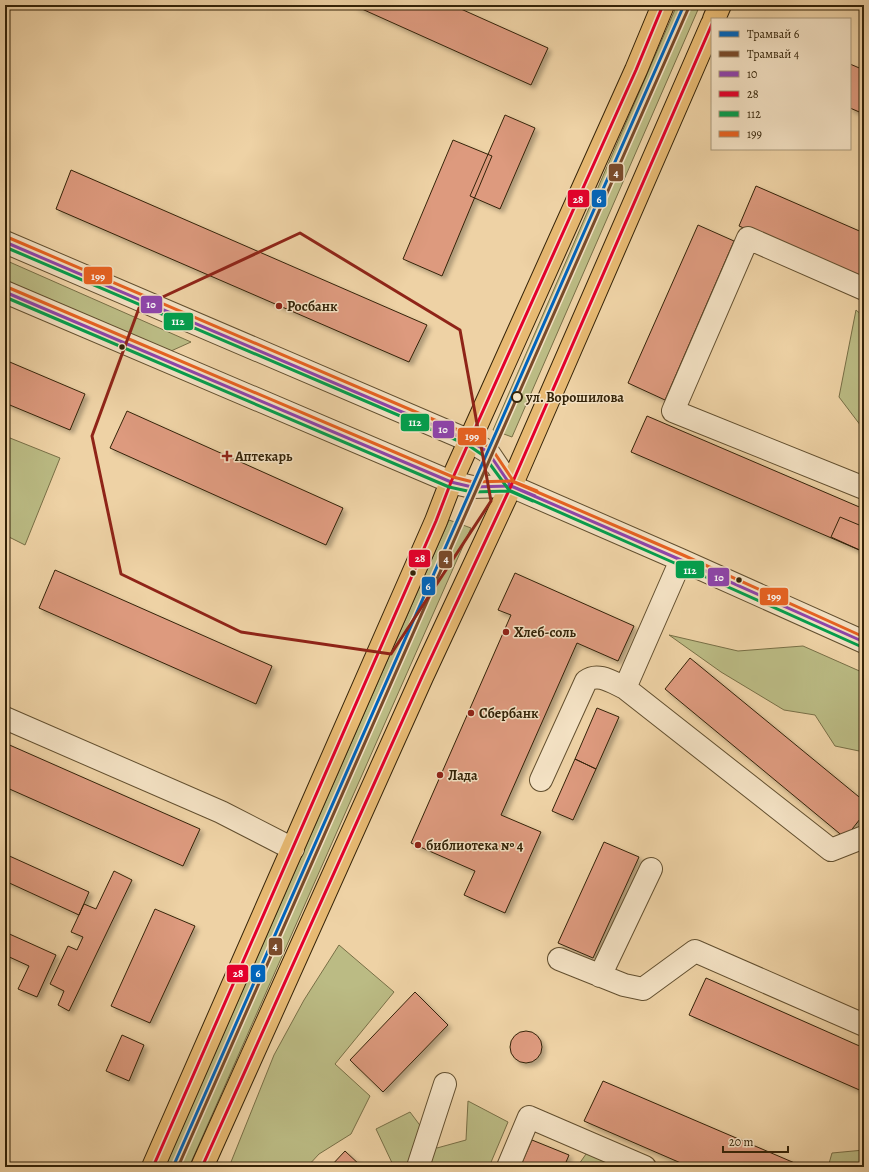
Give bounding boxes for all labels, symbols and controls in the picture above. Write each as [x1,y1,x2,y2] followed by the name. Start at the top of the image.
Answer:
[711,18,851,150] legend
[747,26,800,42] text: Трамвай 6
[747,46,800,62] text: Трамвай 4
[747,66,758,82] text: 10
[747,86,759,102] text: 28
[747,106,761,122] text: 112
[747,126,762,142] text: 199
[608,163,624,182] line badge: 4
[613,166,619,181] text: 4
[567,189,590,208] line badge: 28
[591,189,607,208] line badge: 6
[573,192,583,207] text: 28
[596,192,602,207] text: 6
[83,266,113,285] line badge: 199
[91,269,105,284] text: 199
[140,295,163,314] line badge: 10
[146,297,156,312] text: 10
[287,297,338,316] place label: Росбанк
[274,301,284,311] marker: Росбанк
[163,312,194,331] line badge: 112
[171,314,185,329] text: 112
[117,342,127,352] unlabelled marker
[525,388,624,407] place label: ул. Ворошилова
[511,391,523,403] marker: ул. Ворошилова
[400,413,430,432] line badge: 112
[408,415,422,430] text: 112
[432,420,455,439] line badge: 10
[438,422,448,437] text: 10
[457,427,487,446] line badge: 199
[465,429,479,444] text: 199
[234,447,293,466] place label: Аптекарь
[222,451,232,461] marker: Аптекарь
[408,549,431,568] line badge: 28
[438,550,453,569] line badge: 4
[415,551,425,566] text: 28
[443,552,449,567] text: 4
[675,560,705,579] line badge: 112
[683,563,697,578] text: 112
[707,567,730,587] line badge: 10
[408,568,418,578] unlabelled marker
[714,570,724,585] text: 10
[734,575,744,585] unlabelled marker
[421,576,436,596] line badge: 6
[425,579,431,594] text: 6
[759,587,789,606] line badge: 199
[767,589,781,604] text: 199
[514,623,577,642] place label: Хлеб-соль
[501,627,511,637] marker: Хлеб-соль
[479,704,539,723] place label: Сбербанк
[466,708,476,718] marker: Сбербанк
[448,766,478,785] place label: Лада
[435,770,445,780] marker: Лада
[426,836,524,855] place label: библиотека № 4
[413,840,423,850] marker: библиотека № 4
[268,937,283,956] line badge: 4
[272,939,278,954] text: 4
[226,964,249,983] line badge: 28
[250,964,266,983] line badge: 6
[233,966,243,981] text: 28
[255,966,261,981] text: 6
[723,1128,788,1154] scale bar
[729,1134,753,1150] text: 20 m

